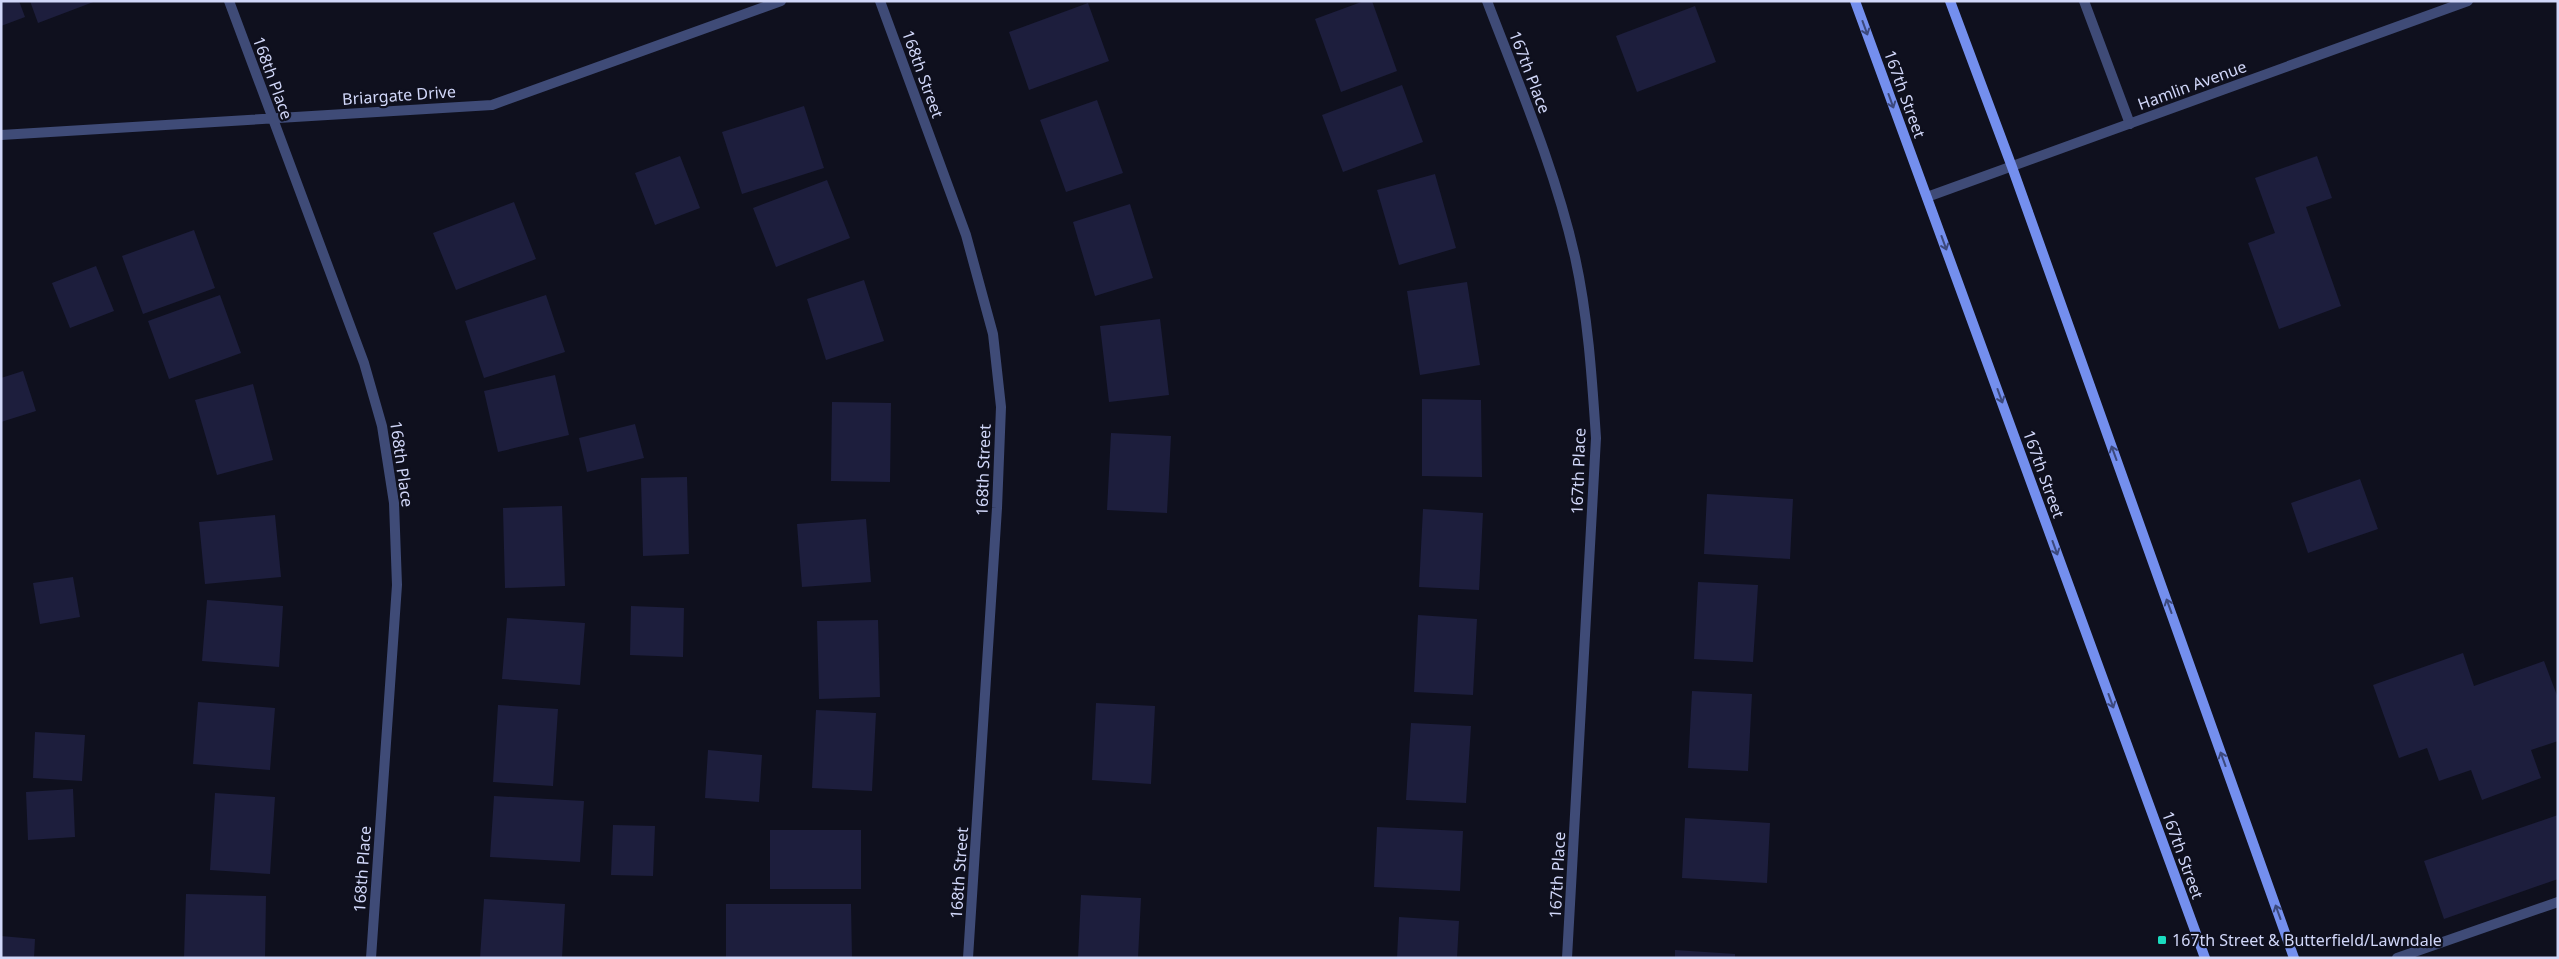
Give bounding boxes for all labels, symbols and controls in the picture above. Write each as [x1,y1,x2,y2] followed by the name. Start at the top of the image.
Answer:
[1861,20,1870,35] one-way arrow
[897,27,949,121] street label: 168th Street
[1504,28,1556,116] street label: 167th Place
[248,33,298,123] street label: 168th Place
[1879,47,1931,141] street label: 167th Street
[2135,55,2249,115] street label: Hamlin Avenue
[341,80,457,110] street label: Briargate Drive
[1887,92,1896,108] one-way arrow
[1940,235,1949,250] one-way arrow
[1996,388,2005,403] one-way arrow
[385,420,419,508] street label: 168th Place
[970,423,996,516] street label: 168th Street
[1565,427,1591,515] street label: 167th Place
[2018,427,2070,521] street label: 167th Street
[2109,446,2118,461] one-way arrow
[2051,540,2060,556] one-way arrow
[2164,599,2173,614] one-way arrow
[2107,693,2116,708] one-way arrow
[2218,752,2227,767] one-way arrow
[2157,808,2209,902] street label: 167th Street
[348,825,376,913] street label: 168th Place
[945,826,973,920] street label: 168th Street
[1544,831,1570,919] street label: 167th Place
[2273,905,2282,920] one-way arrow
[2172,929,2442,951] place label: 167th Street & Butterfield/Lawndale
[2156,934,2168,946] marker: 167th Street & Butterfield/Lawndale

